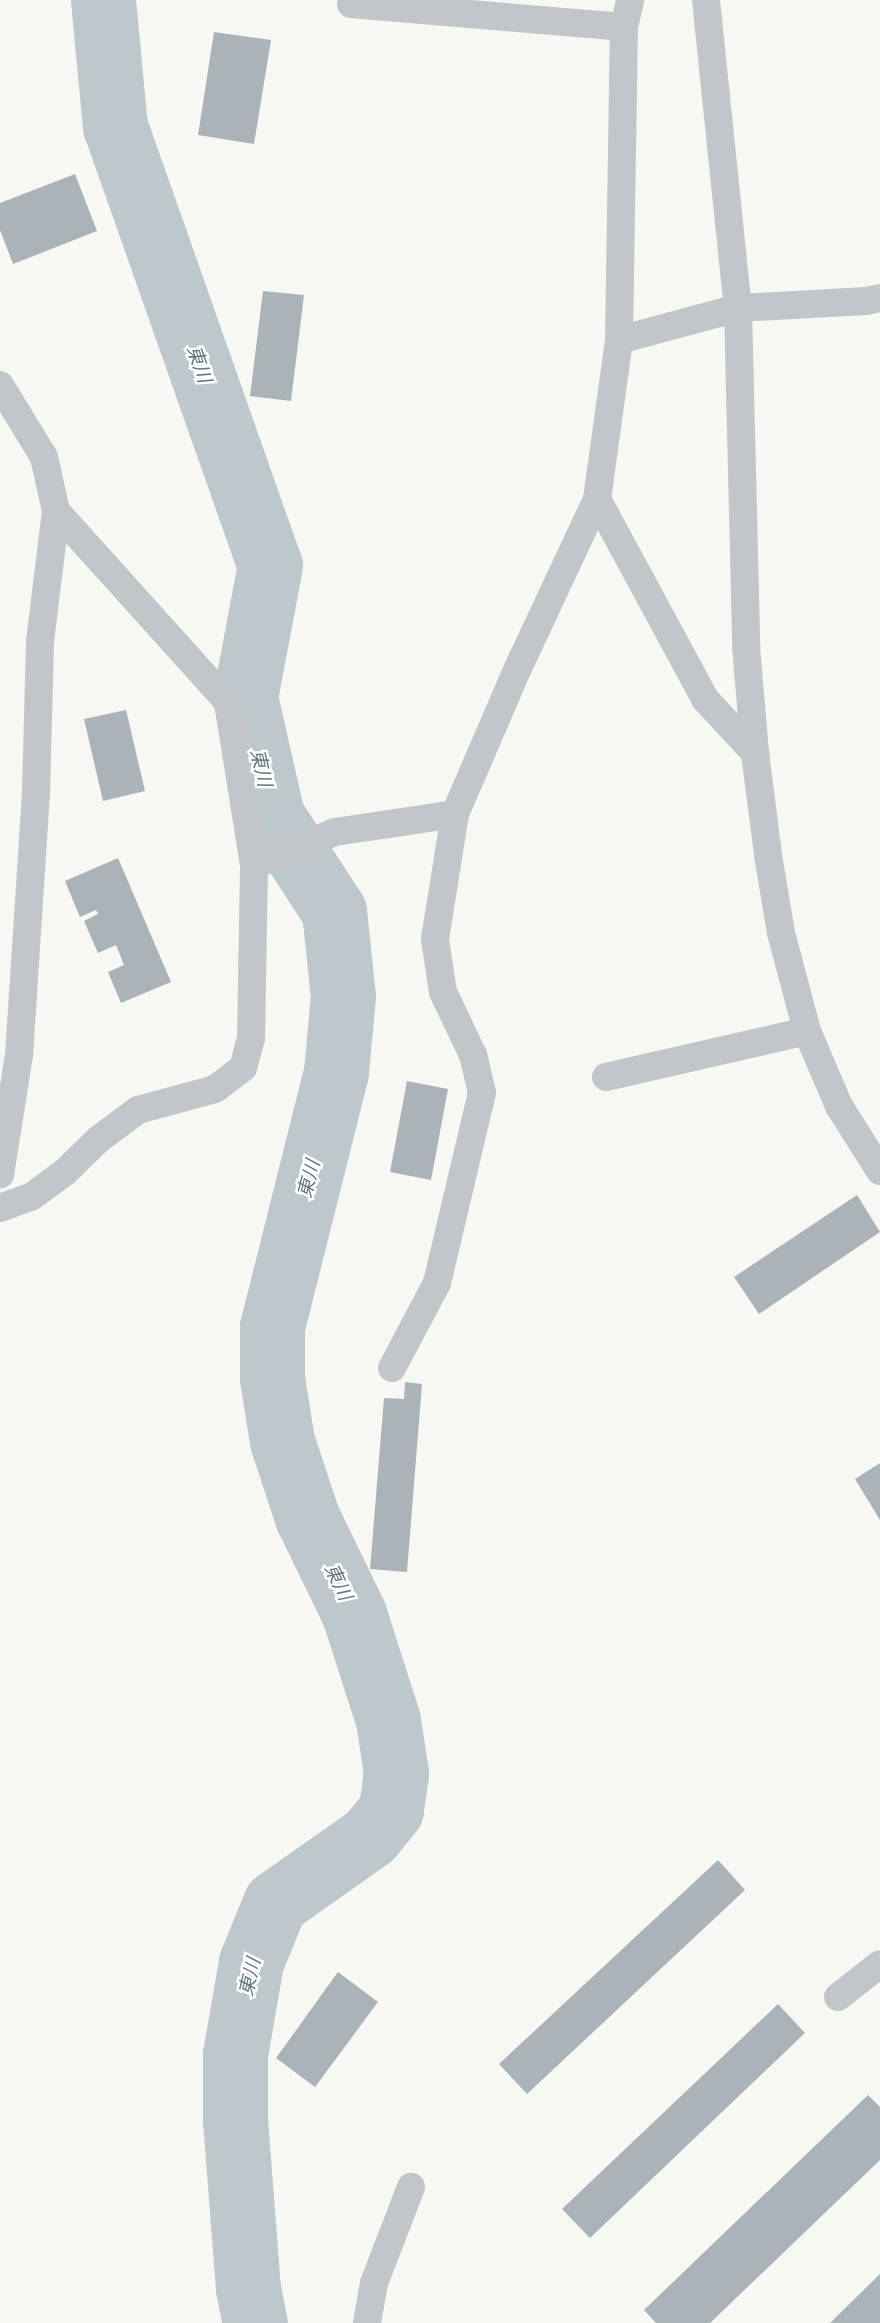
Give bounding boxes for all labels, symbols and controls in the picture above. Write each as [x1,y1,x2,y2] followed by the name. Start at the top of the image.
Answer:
[182,342,216,386] water label: 東川
[246,747,276,789] water label: 東川
[293,1158,325,1200] water label: 東川
[319,1560,357,1604] water label: 東川
[235,1956,265,1998] water label: 東川

